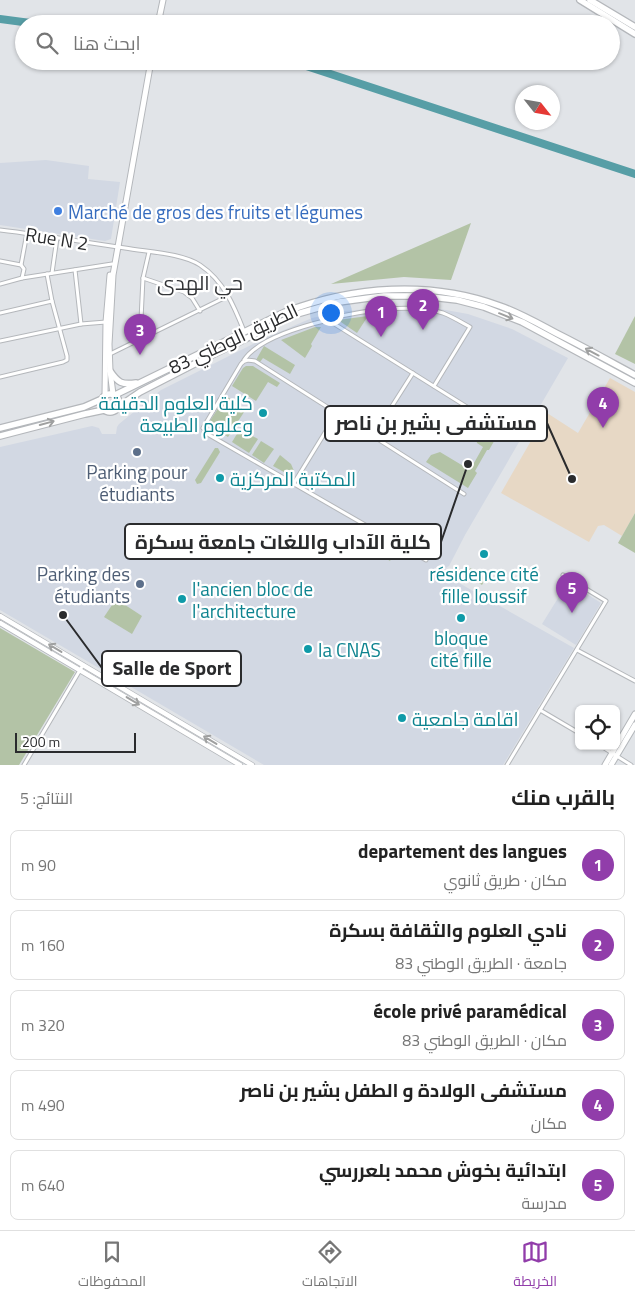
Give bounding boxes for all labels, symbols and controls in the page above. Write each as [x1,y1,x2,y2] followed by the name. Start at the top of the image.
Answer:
[15,15,620,70] search box
[73,28,141,57] text: ابحث هنا
[33,29,61,57] icon: search
[515,85,560,130] north arrow
[68,197,363,226] place label: Marché de gros des fruits et légumes
[52,205,64,217] marker: Marché de gros des fruits et légumes
[24,219,90,257] street label: Rue N 2
[157,267,243,299] district label: حي الهدى
[407,289,439,330] pin: 2
[163,295,303,382] street label: الطريق الوطني 83
[365,296,397,337] pin: 1
[318,300,344,326] your location
[499,313,514,322] one-way arrow
[124,314,156,355] pin: 3
[585,347,600,356] one-way arrow
[587,387,619,428] pin: 4
[98,388,253,439] place label: كلية العلوم الدقيقة وعلوم الطبيعة
[325,406,547,441] callout: مستشفى بشير بن ناصر
[257,407,269,419] marker: كلية العلوم الدقيقة وعلوم الطبيعة
[334,407,537,438] text: مستشفى بشير بن ناصر
[39,418,55,428] one-way arrow
[131,446,143,458] marker: Parking pour étudiants
[86,457,188,508] place label: Parking pour étudiants
[230,464,356,493] place label: المكتبة المركزية
[214,472,226,484] marker: المكتبة المركزية
[125,524,441,559] callout: كلية الآداب واللغات جامعة بسكرة
[135,526,431,557] text: كلية الآداب واللغات جامعة بسكرة
[478,548,490,560] marker: résidence cité fille loussif
[37,559,130,610] place label: Parking des étudiants
[429,559,539,610] place label: résidence cité fille loussif
[556,572,588,613] pin: 5
[192,574,313,625] place label: l'ancien bloc de l'architecture
[134,578,146,590] marker: Parking des étudiants
[176,593,188,605] marker: l'ancien bloc de l'architecture
[455,612,467,624] marker: bloque cité fille
[430,623,492,674] place label: bloque cité fille
[318,635,381,664] place label: la CNAS
[49,643,63,653] one-way arrow
[302,643,314,655] marker: la CNAS
[102,651,241,686] callout: Salle de Sport
[112,652,232,683] text: Salle de Sport
[125,697,139,707] one-way arrow
[412,704,519,733] place label: اقامة جامعية
[575,705,620,750] map controls
[575,705,620,750] button: locate
[396,712,408,724] marker: اقامة جامعية
[15,730,136,753] scale bar
[22,731,60,752] text: 200 m
[204,735,218,745] one-way arrow
[511,781,615,813] text: بالقرب منك
[20,786,73,810] text: النتائج: 5
[358,836,567,865] text: departement des langues
[21,853,56,877] text: 90 m
[594,853,602,877] text: 1
[443,868,567,892] text: مكان · طريق ثانوي
[329,915,567,944] text: نادي العلوم والثقافة بسكرة
[21,933,65,957] text: 160 m
[594,933,602,957] text: 2
[395,951,567,975] text: جامعة · الطريق الوطني 83
[373,996,567,1025] text: école privé paramédical
[21,1013,65,1037] text: 320 m
[594,1013,602,1037] text: 3
[402,1028,567,1052] text: مكان · الطريق الوطني 83
[240,1075,567,1104] text: مستشفى الولادة و الطفل بشير بن ناصر
[21,1093,65,1117] text: 490 m
[594,1093,602,1117] text: 4
[531,1111,567,1135] text: مكان
[319,1155,567,1184] text: ابتدائية بخوش محمد بلعررسي
[21,1173,65,1197] text: 640 m
[594,1173,602,1197] text: 5
[521,1191,567,1215] text: مدرسة
[78,1238,146,1294] tab: المحفوظات
[302,1238,357,1294] tab: الاتجاهات
[513,1238,557,1294] tab: الخريطة

